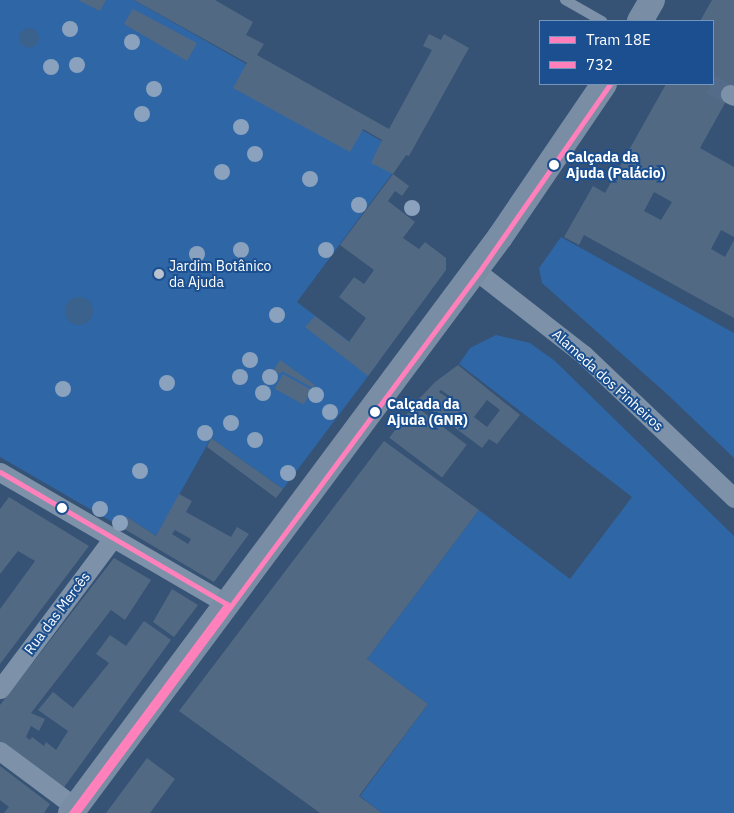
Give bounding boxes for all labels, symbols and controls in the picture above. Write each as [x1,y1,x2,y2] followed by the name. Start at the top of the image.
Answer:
[539,20,714,85] legend
[586,30,651,49] text: Tram 18E
[586,55,613,74] text: 732
[566,149,665,182] place label: Calçada da Ajuda (Palácio)
[546,157,562,173] marker: Calçada da Ajuda (Palácio)
[169,258,271,290] place label: Jardim Botânico da Ajuda
[153,268,165,280] marker: Jardim Botânico da Ajuda
[549,326,667,434] street label: Alameda dos Pinheiros
[387,396,468,428] place label: Calçada da Ajuda (GNR)
[367,404,383,420] marker: Calçada da Ajuda (GNR)
[57,503,67,513] unlabelled marker
[21,568,93,658] street label: Rua das Mercês

